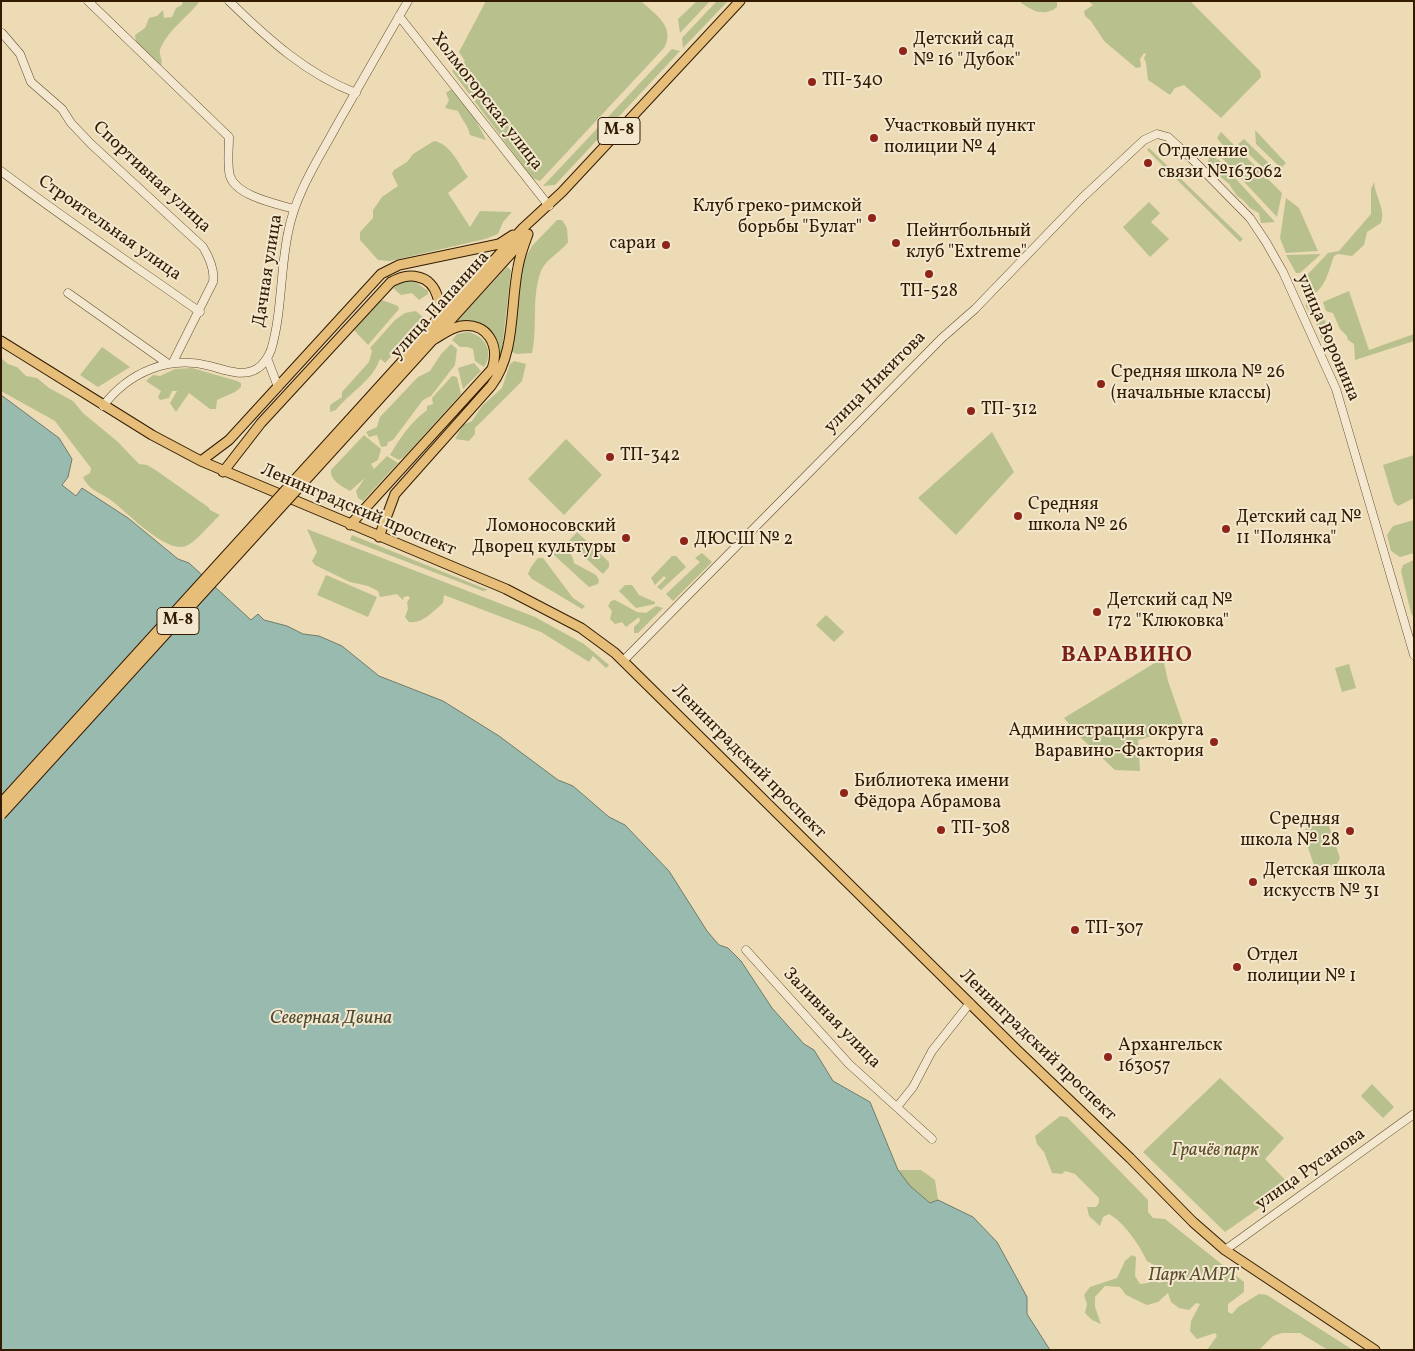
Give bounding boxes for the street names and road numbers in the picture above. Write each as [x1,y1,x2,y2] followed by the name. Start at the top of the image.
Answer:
[425,28,547,176] street label: Холмогорская улица
[87,118,215,238] street label: Спортивная улица
[598,118,640,144] road number: М-8
[33,171,185,287] street label: Строительная улица
[249,213,289,329] street label: Дачная улица
[387,248,495,364] street label: улица Папанина
[1290,271,1364,405] street label: улица Воронина
[820,327,932,439] street label: улица Никитова
[257,460,459,562] street label: Ленинградский проспект
[157,608,199,634] road number: М-8
[666,680,830,844] street label: Ленинградский проспект
[777,964,885,1074] street label: Заливная улица
[954,965,1120,1127] street label: Ленинградский проспект
[1252,1124,1370,1216] street label: улица Русанова

